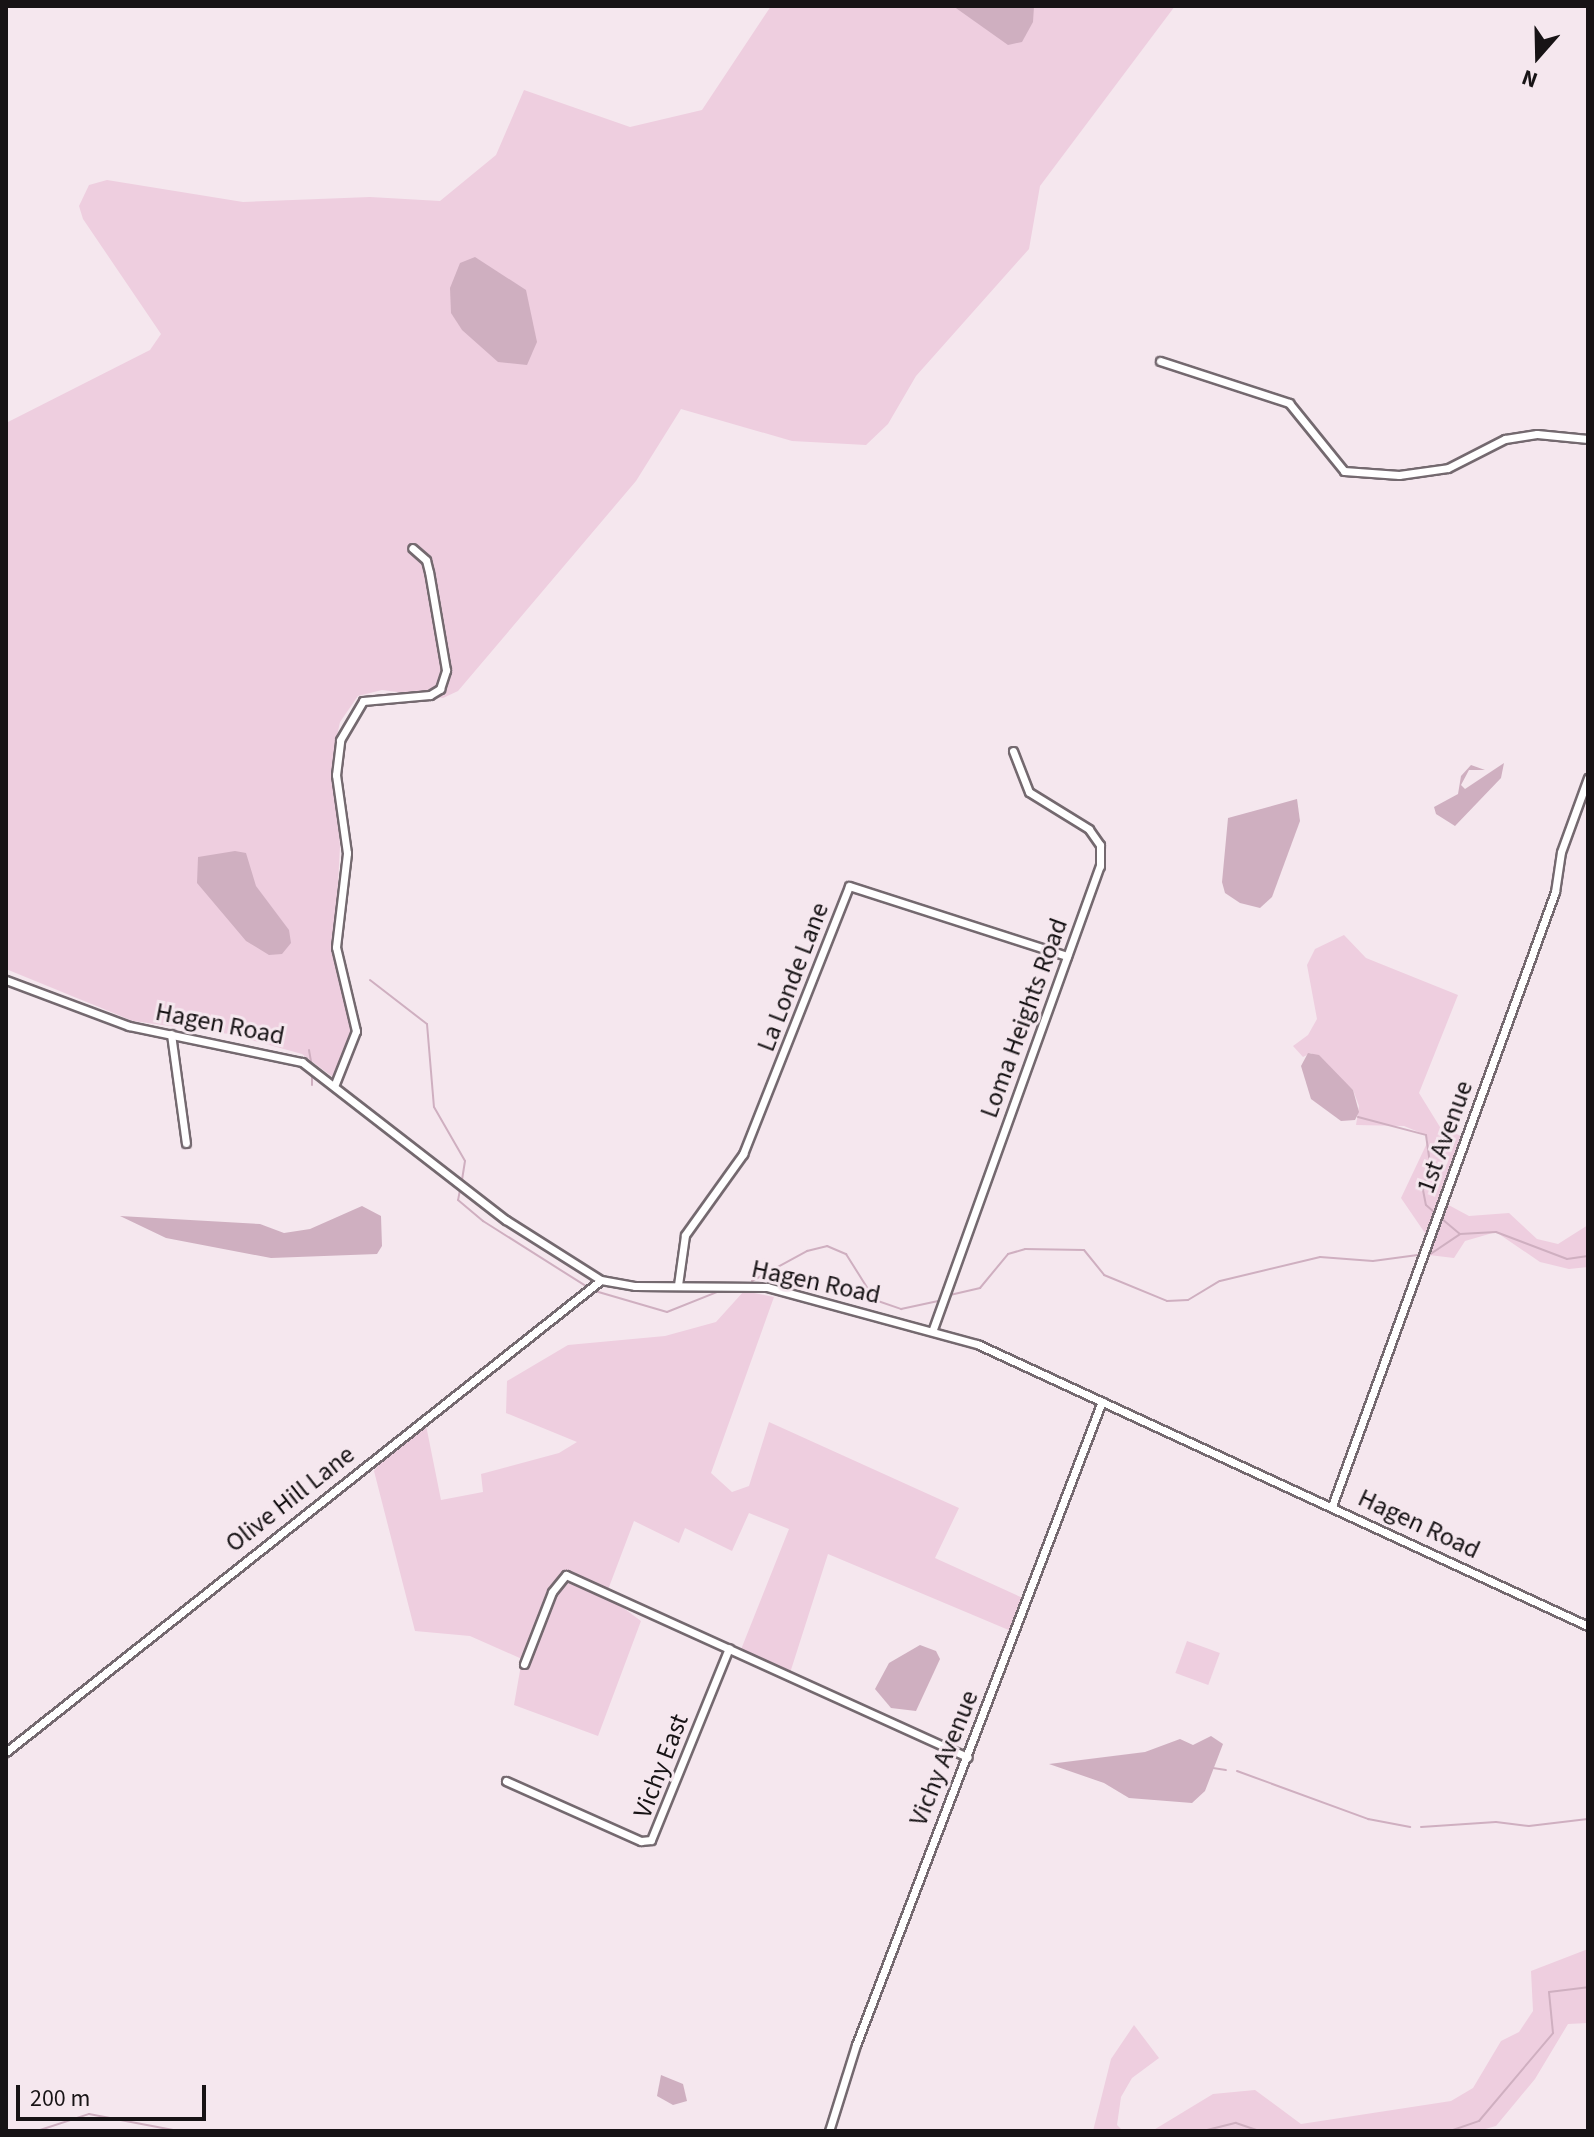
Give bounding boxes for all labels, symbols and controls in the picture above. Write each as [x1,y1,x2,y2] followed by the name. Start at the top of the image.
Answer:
[1498,16,1578,96] north arrow
[1517,61,1542,96] text: N
[750,898,836,1056] street label: La Londe Lane
[973,914,1075,1122] street label: Loma Heights Road
[153,996,287,1052] street label: Hagen Road
[1410,1076,1480,1198] street label: 1st Avenue
[749,1253,883,1311] street label: Hagen Road
[219,1439,361,1559] street label: Olive Hill Lane
[1353,1482,1485,1566] street label: Hagen Road
[903,1686,985,1830] street label: Vichy Avenue
[627,1709,695,1823] street label: Vichy East
[20,2069,210,2119] scale bar
[30,2081,90,2116] text: 200 m

